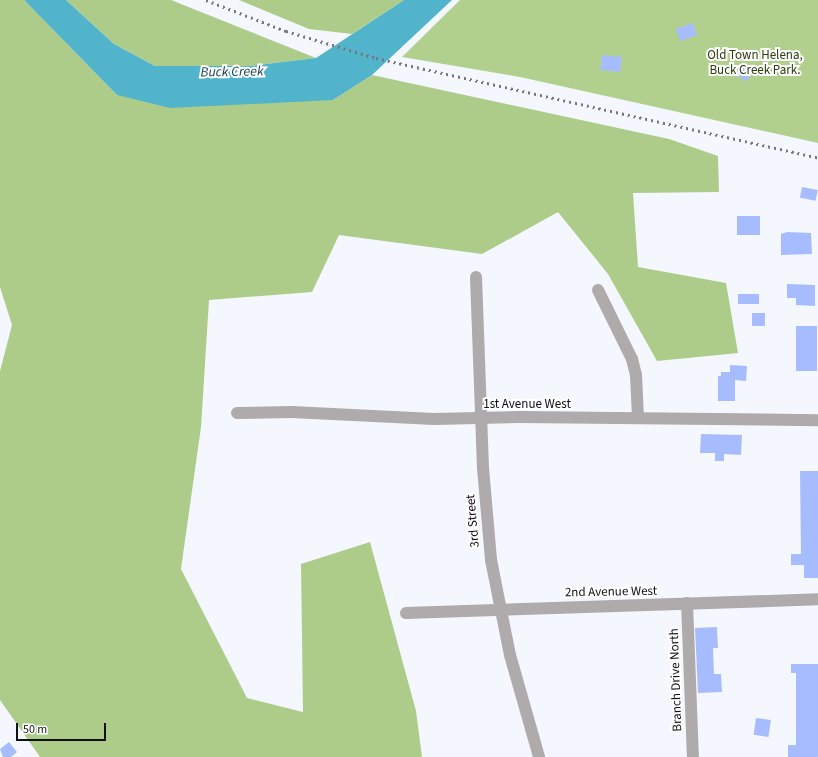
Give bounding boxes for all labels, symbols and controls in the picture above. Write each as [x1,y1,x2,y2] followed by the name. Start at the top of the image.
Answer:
[707,48,803,79] park label: Old Town Helena, Buck Creek Park.
[200,63,264,81] water label: Buck Creek
[483,396,571,412] street label: 1st Avenue West
[463,494,483,548] street label: 3rd Street
[565,583,657,601] street label: 2nd Avenue West
[666,628,686,732] street label: Branch Drive North
[18,715,108,741] scale bar
[23,721,47,738] text: 50 m

